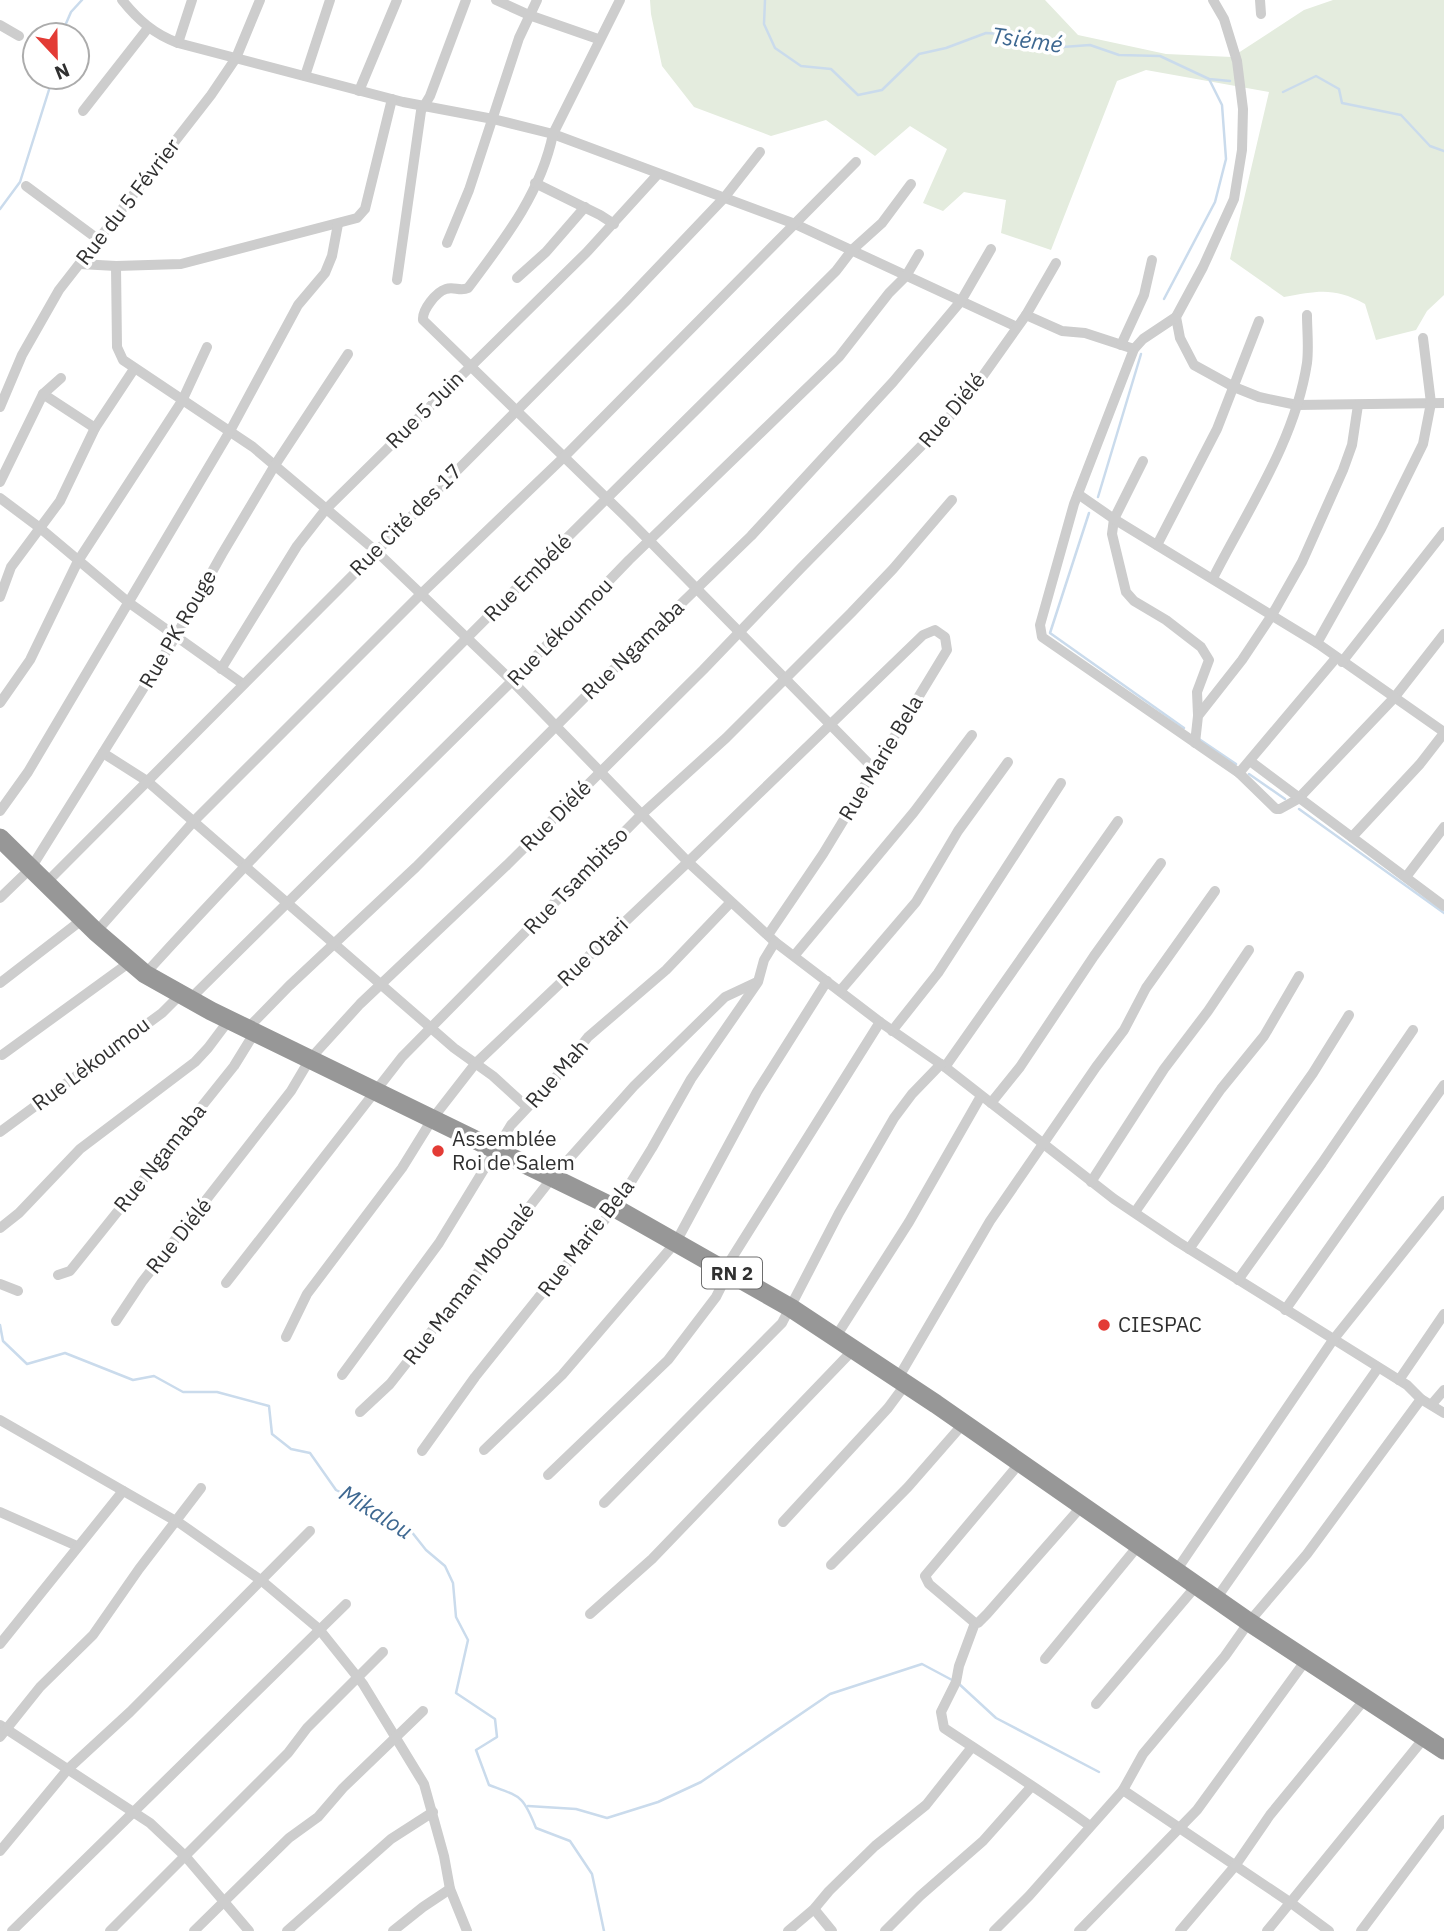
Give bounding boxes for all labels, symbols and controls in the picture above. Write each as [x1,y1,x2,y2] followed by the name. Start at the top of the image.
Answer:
[990,19,1065,59] water label: Tsiémé
[21,21,91,91] north arrow
[51,58,73,85] text: N
[69,132,186,271] street label: Rue du 5 Février
[379,364,469,454] street label: Rue 5 Juin
[912,366,991,453] street label: Rue Diélé
[343,457,468,582] street label: Rue Cité des 17
[477,527,577,627] street label: Rue Embélé
[132,564,222,693] street label: Rue PK Rouge
[501,571,618,691] street label: Rue Lékoumou
[575,593,689,705] street label: Rue Ngamaba
[832,690,929,825] street label: Rue Marie Bela
[514,774,597,857] street label: Rue Diélé
[517,821,634,940] street label: Rue Tsambitso
[551,911,634,992] street label: Rue Otari
[26,1010,155,1117] street label: Rue Lékoumou
[519,1033,594,1113] street label: Rue Mah
[107,1097,212,1217] street label: Rue Ngamaba
[452,1124,575,1176] place label: Assemblée Roi de Salem
[430,1143,446,1159] marker: Assemblée Roi de Salem
[531,1173,640,1302] street label: Rue Marie Bela
[139,1192,217,1279] street label: Rue Diélé
[396,1197,540,1370] street label: Rue Maman Mboualé
[702,1258,762,1288] road number: RN 2
[1118,1310,1202,1338] place label: CIESPAC
[1096,1317,1112,1333] marker: CIESPAC
[334,1477,419,1545] water label: Mikalou

